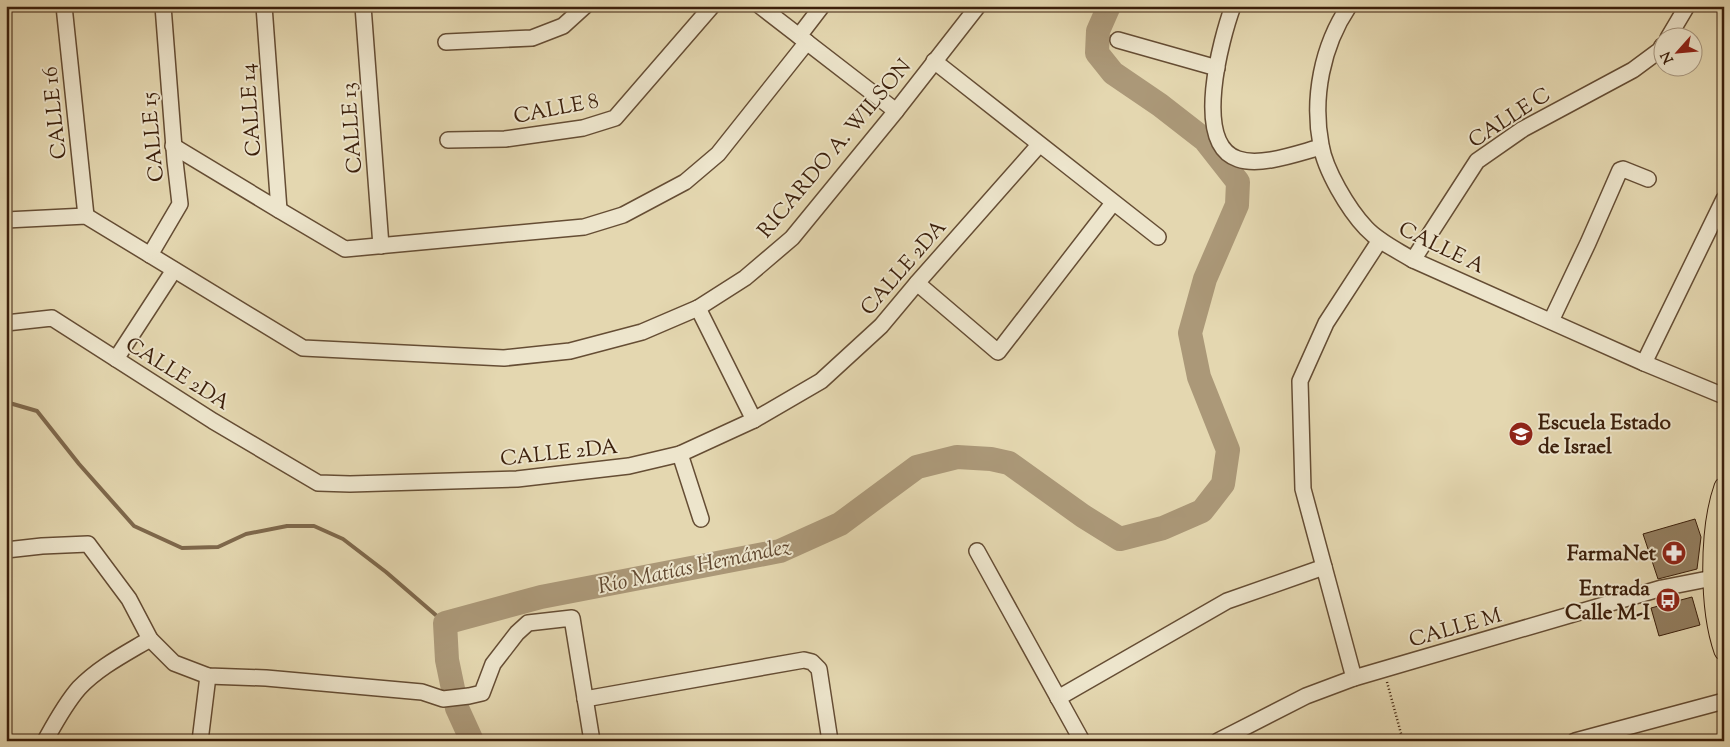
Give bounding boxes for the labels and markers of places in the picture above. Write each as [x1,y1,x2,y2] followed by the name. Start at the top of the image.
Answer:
[1538,409,1671,463] place label: Escuela Estado de Israel
[1508,421,1534,447] school or university icon: Escuela Estado de Israel
[1567,540,1657,570] place label: FarmaNet
[1661,540,1687,566] pharmacy icon: FarmaNet
[1565,575,1650,629] place label: Entrada Calle M-I
[1655,587,1681,613] bus stop icon: Entrada Calle M-I

